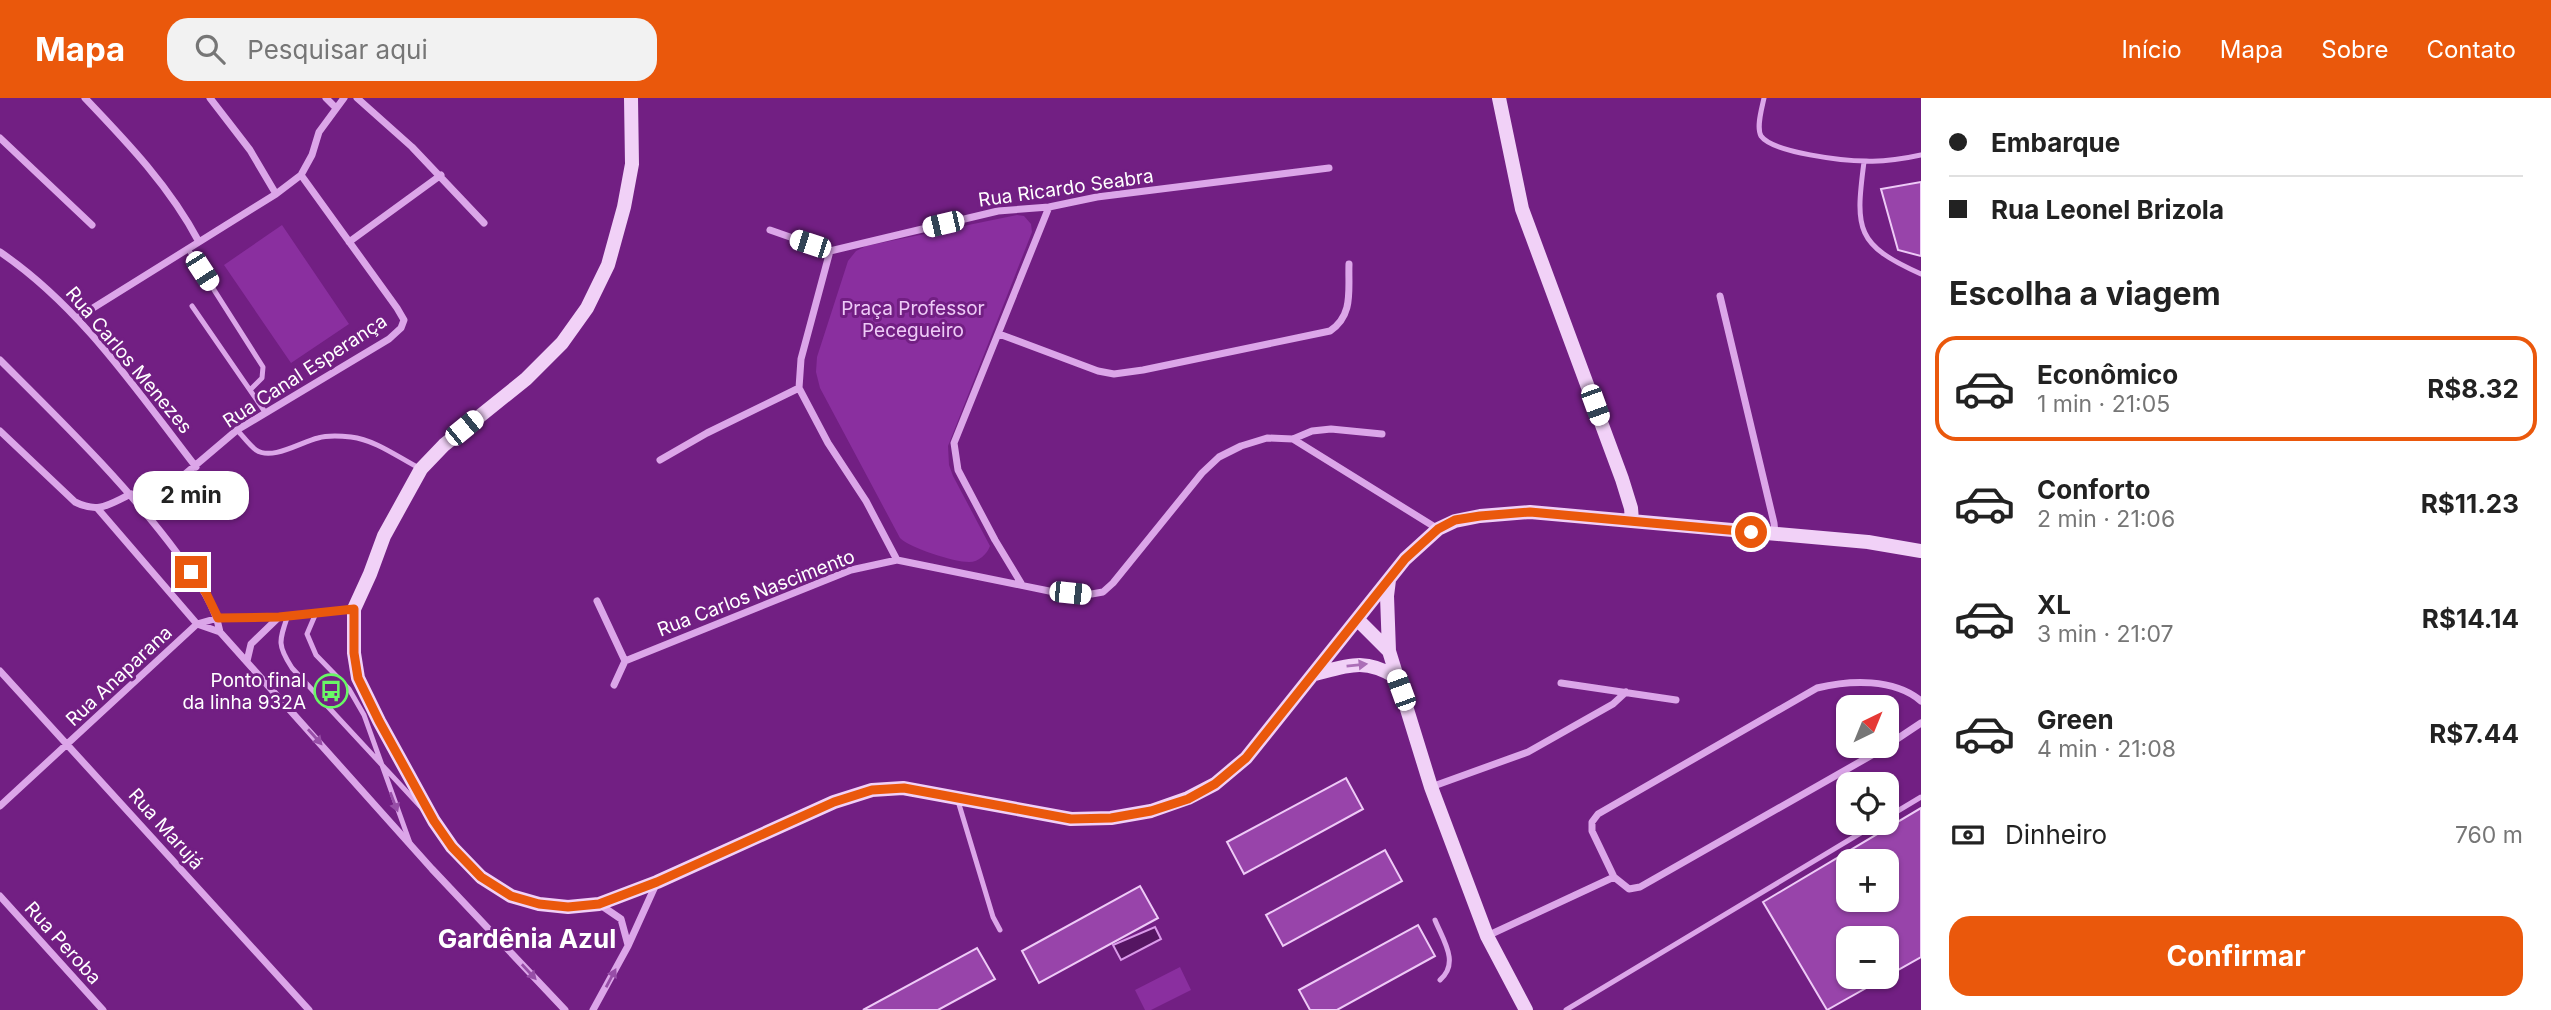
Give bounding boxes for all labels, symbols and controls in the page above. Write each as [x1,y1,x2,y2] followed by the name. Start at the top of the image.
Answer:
[167,18,657,81] search box
[35,29,125,69] text: Mapa
[191,30,229,68] icon: search
[247,34,428,65] text: Pesquisar aqui
[2121,35,2182,64] text: Início
[2220,35,2283,64] text: Mapa
[2321,35,2388,64] text: Sobre
[2426,35,2516,64] text: Contato
[1991,127,2120,158] text: Embarque
[977,164,1155,212] street label: Rua Ricardo Seabra
[1991,194,2224,225] text: Rua Leonel Brizola
[921,209,966,239] car
[787,228,834,260] car
[182,248,223,294] car
[1949,274,2221,313] text: Escolha a viagem
[61,282,197,438] street label: Rua Carlos Menezes
[841,297,985,342] park label: Praça Professor Pecegueiro
[219,309,391,433] street label: Rua Canal Esperança
[1953,357,2016,420] icon: car
[2037,359,2178,390] text: Econômico
[2427,373,2519,404] text: R$8.32
[1578,382,1613,428] car
[2037,390,2170,418] text: 1 min · 21:05
[442,407,487,449] car
[133,470,249,519] callout: 2 min
[1953,472,2016,535] icon: car
[2037,474,2150,505] text: Conforto
[160,481,222,509] text: 2 min
[2421,488,2519,519] text: R$11.23
[2037,505,2175,533] text: 2 min · 21:06
[1735,516,1767,548] route start
[654,545,858,641] street label: Rua Carlos Nascimento
[175,556,207,588] route end
[1049,580,1092,606] car
[1953,587,2016,650] icon: car
[2037,589,2071,620] text: XL
[2422,603,2519,634] text: R$14.14
[2037,620,2174,648] text: 3 min · 21:07
[61,621,177,731] street label: Rua Anaparana
[1346,659,1368,670] one-way arrow
[1384,667,1419,713] car
[182,669,306,714] place label: Ponto final da linha 932A
[312,672,350,710] bus stop icon: Ponto final da linha 932A
[1836,695,1899,758] north arrow
[1836,695,1899,989] map controls
[1953,702,2016,765] icon: car
[2037,704,2114,735] text: Green
[2429,718,2519,749] text: R$7.44
[307,728,323,746] one-way arrow
[2037,735,2176,763] text: 4 min · 21:08
[1836,772,1899,835] button: locate
[124,784,208,874] street label: Rua Marujá
[389,792,400,813] one-way arrow
[1949,816,1987,854] icon: cash
[2005,819,2107,850] text: Dinheiro
[2455,821,2523,849] text: 760 m
[1836,849,1899,912] button: +
[20,897,106,989] street label: Rua Peroba
[1949,916,2523,996] button: Confirmar
[438,923,616,954] district label: Gardênia Azul
[1836,926,1899,989] button: −
[521,963,537,980] one-way arrow
[605,968,616,988] one-way arrow

